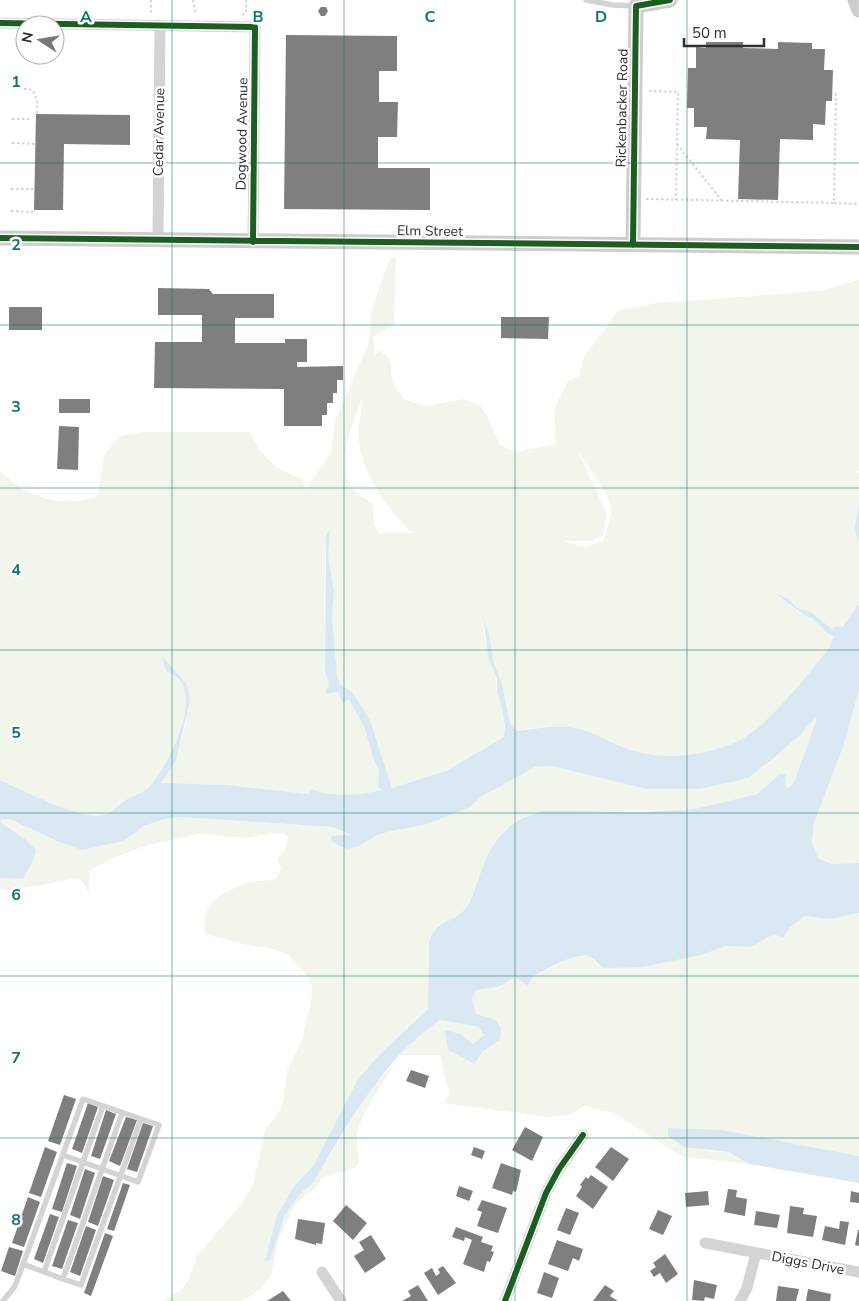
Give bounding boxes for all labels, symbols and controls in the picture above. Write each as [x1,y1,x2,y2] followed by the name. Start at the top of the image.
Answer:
[80,6,92,28] text: A
[252,6,264,28] text: B
[425,6,436,28] text: C
[595,6,607,28] text: D
[15,15,65,65] north arrow
[684,15,764,47] scale bar
[692,23,727,43] text: 50 m
[17,30,38,45] text: N
[611,48,633,168] street label: Rickenbacker Road
[11,71,21,93] text: 1
[232,77,252,191] street label: Dogwood Avenue
[149,88,169,176] street label: Cedar Avenue
[397,221,463,241] street label: Elm Street
[11,234,21,256] text: 2
[11,396,21,418] text: 3
[11,559,21,581] text: 4
[11,722,21,744] text: 5
[11,884,21,906] text: 6
[11,1047,21,1069] text: 7
[11,1209,21,1231] text: 8
[770,1247,846,1279] street label: Diggs Drive

